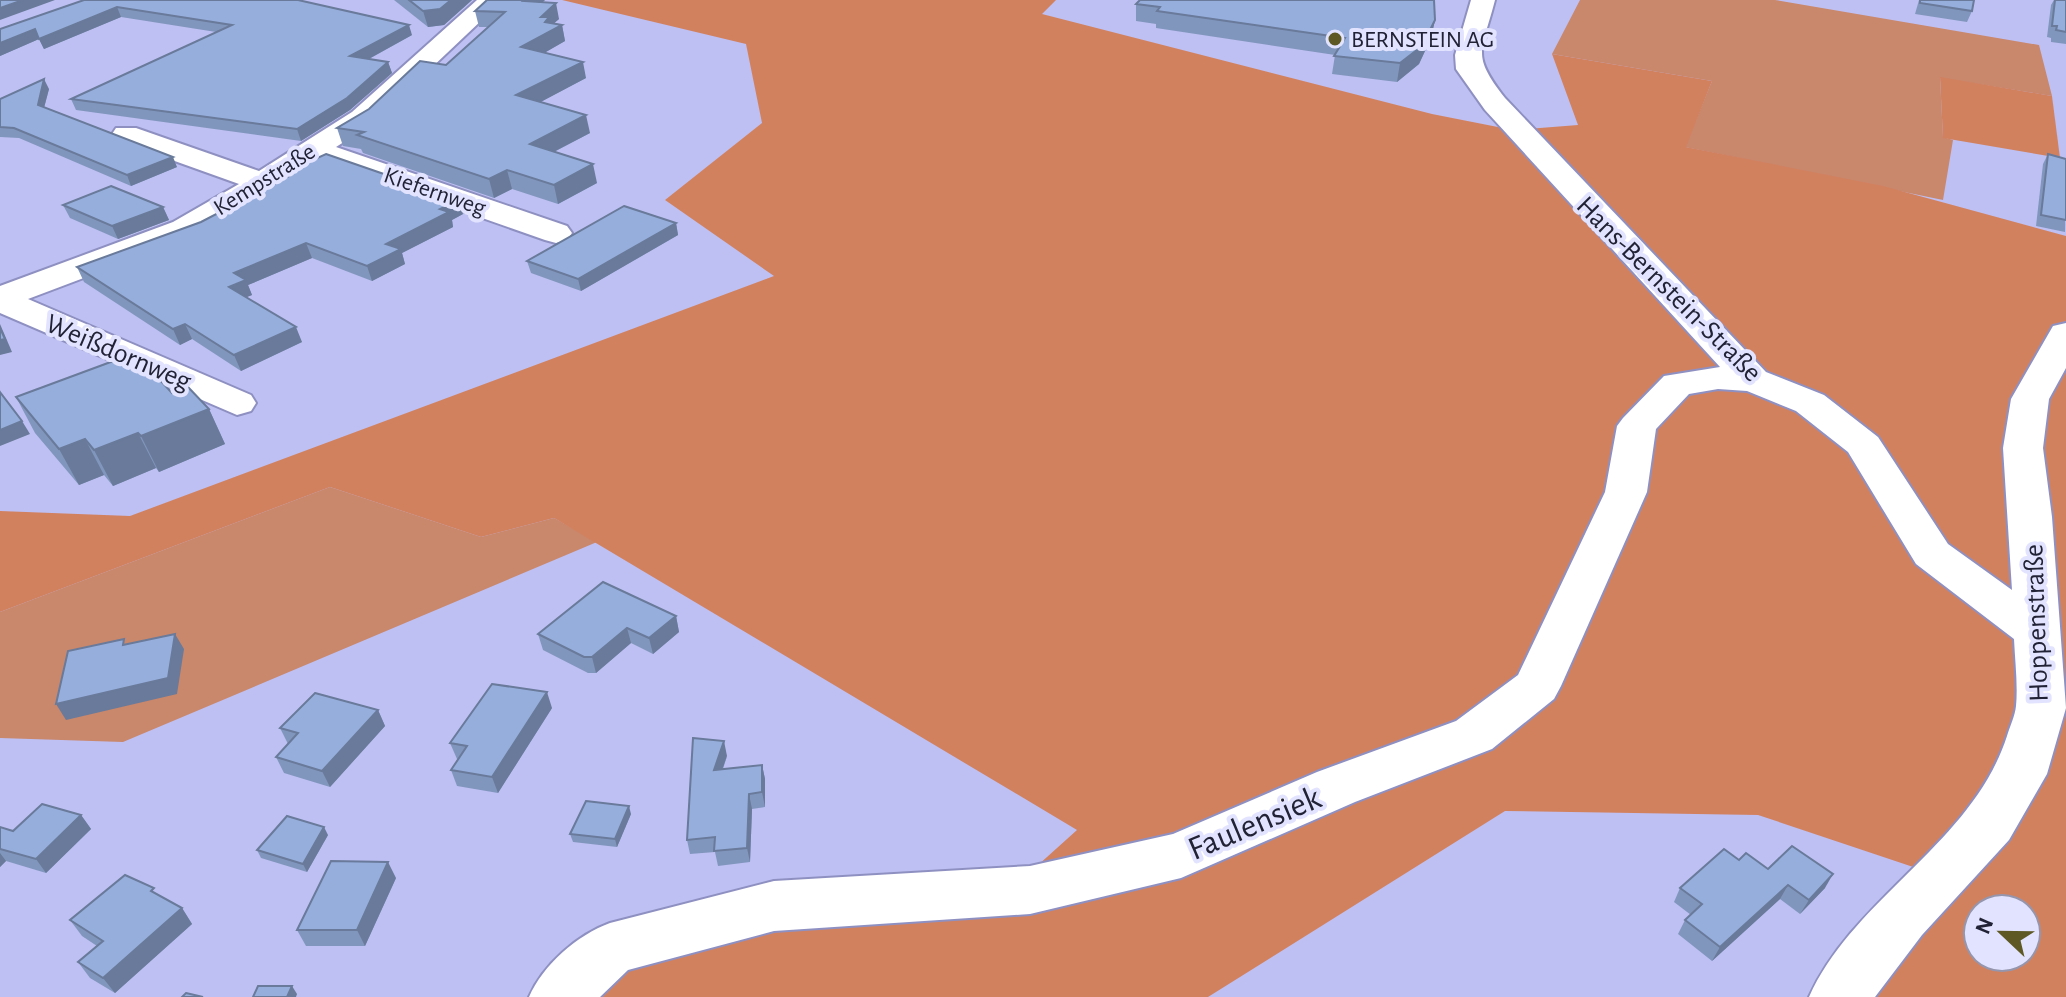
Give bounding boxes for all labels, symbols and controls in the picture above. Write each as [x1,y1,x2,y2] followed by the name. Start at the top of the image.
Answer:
[1351,28,1494,52] place label: BERNSTEIN AG
[1326,30,1344,48] marker: BERNSTEIN AG
[210,139,319,220] street label: Kempstraße
[381,163,489,221] street label: Kiefernweg
[1571,192,1766,387] street label: Hans-Bernstein-Straße
[41,310,195,396] street label: Weißdornweg
[2020,544,2054,702] street label: Hoppenstraße
[1184,781,1327,867] street label: Faulensiek
[1962,893,2042,973] north arrow
[1971,915,1997,937] text: N

